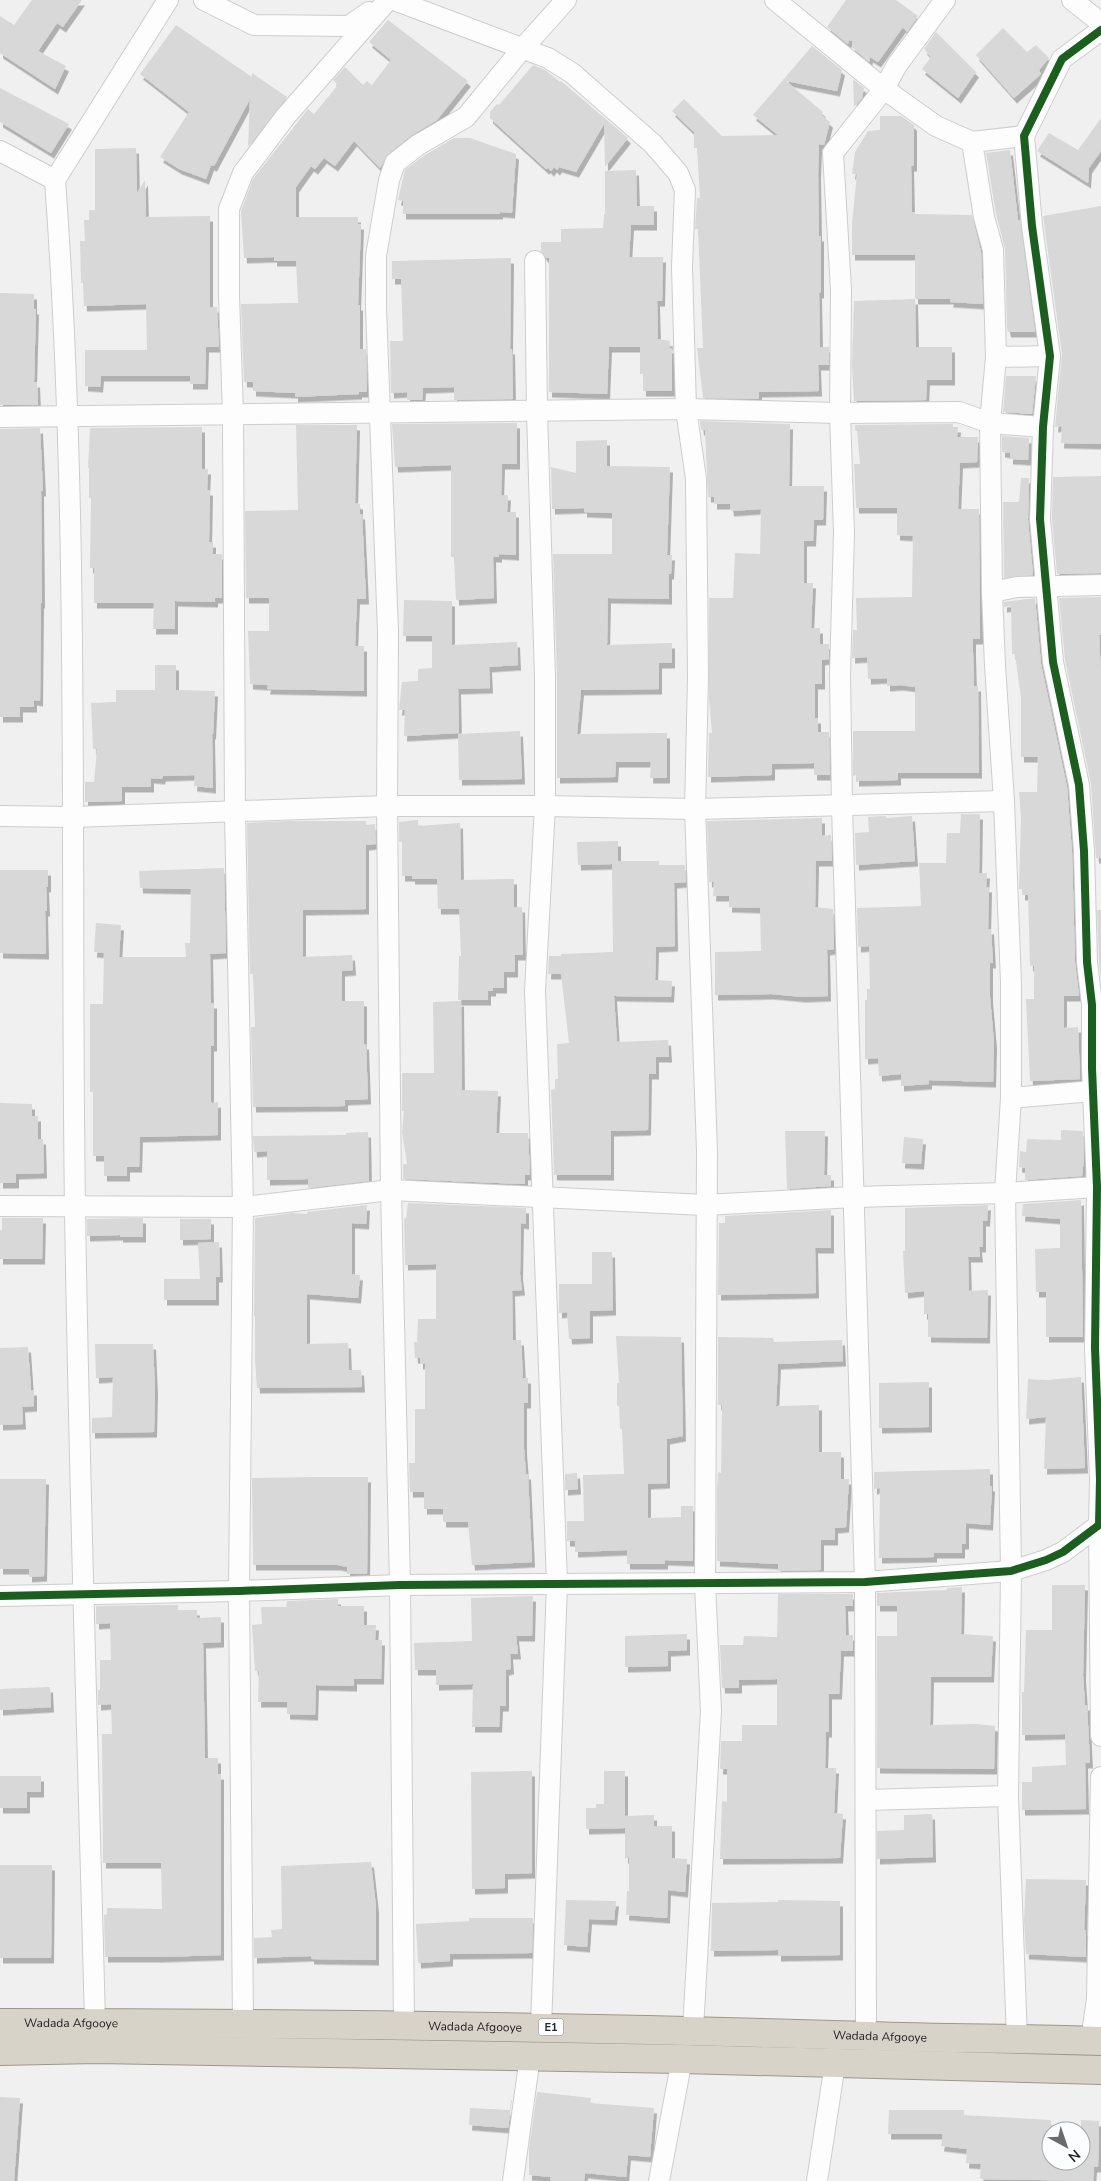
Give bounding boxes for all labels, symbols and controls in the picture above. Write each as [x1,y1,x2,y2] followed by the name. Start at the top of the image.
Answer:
[24,2015,118,2031] street label: Wadada Afgooye
[428,2018,522,2036] street label: Wadada Afgooye
[538,2018,564,2035] road number: E1
[833,2027,927,2046] street label: Wadada Afgooye
[1041,2121,1091,2171] north arrow
[1064,2145,1084,2166] text: N

